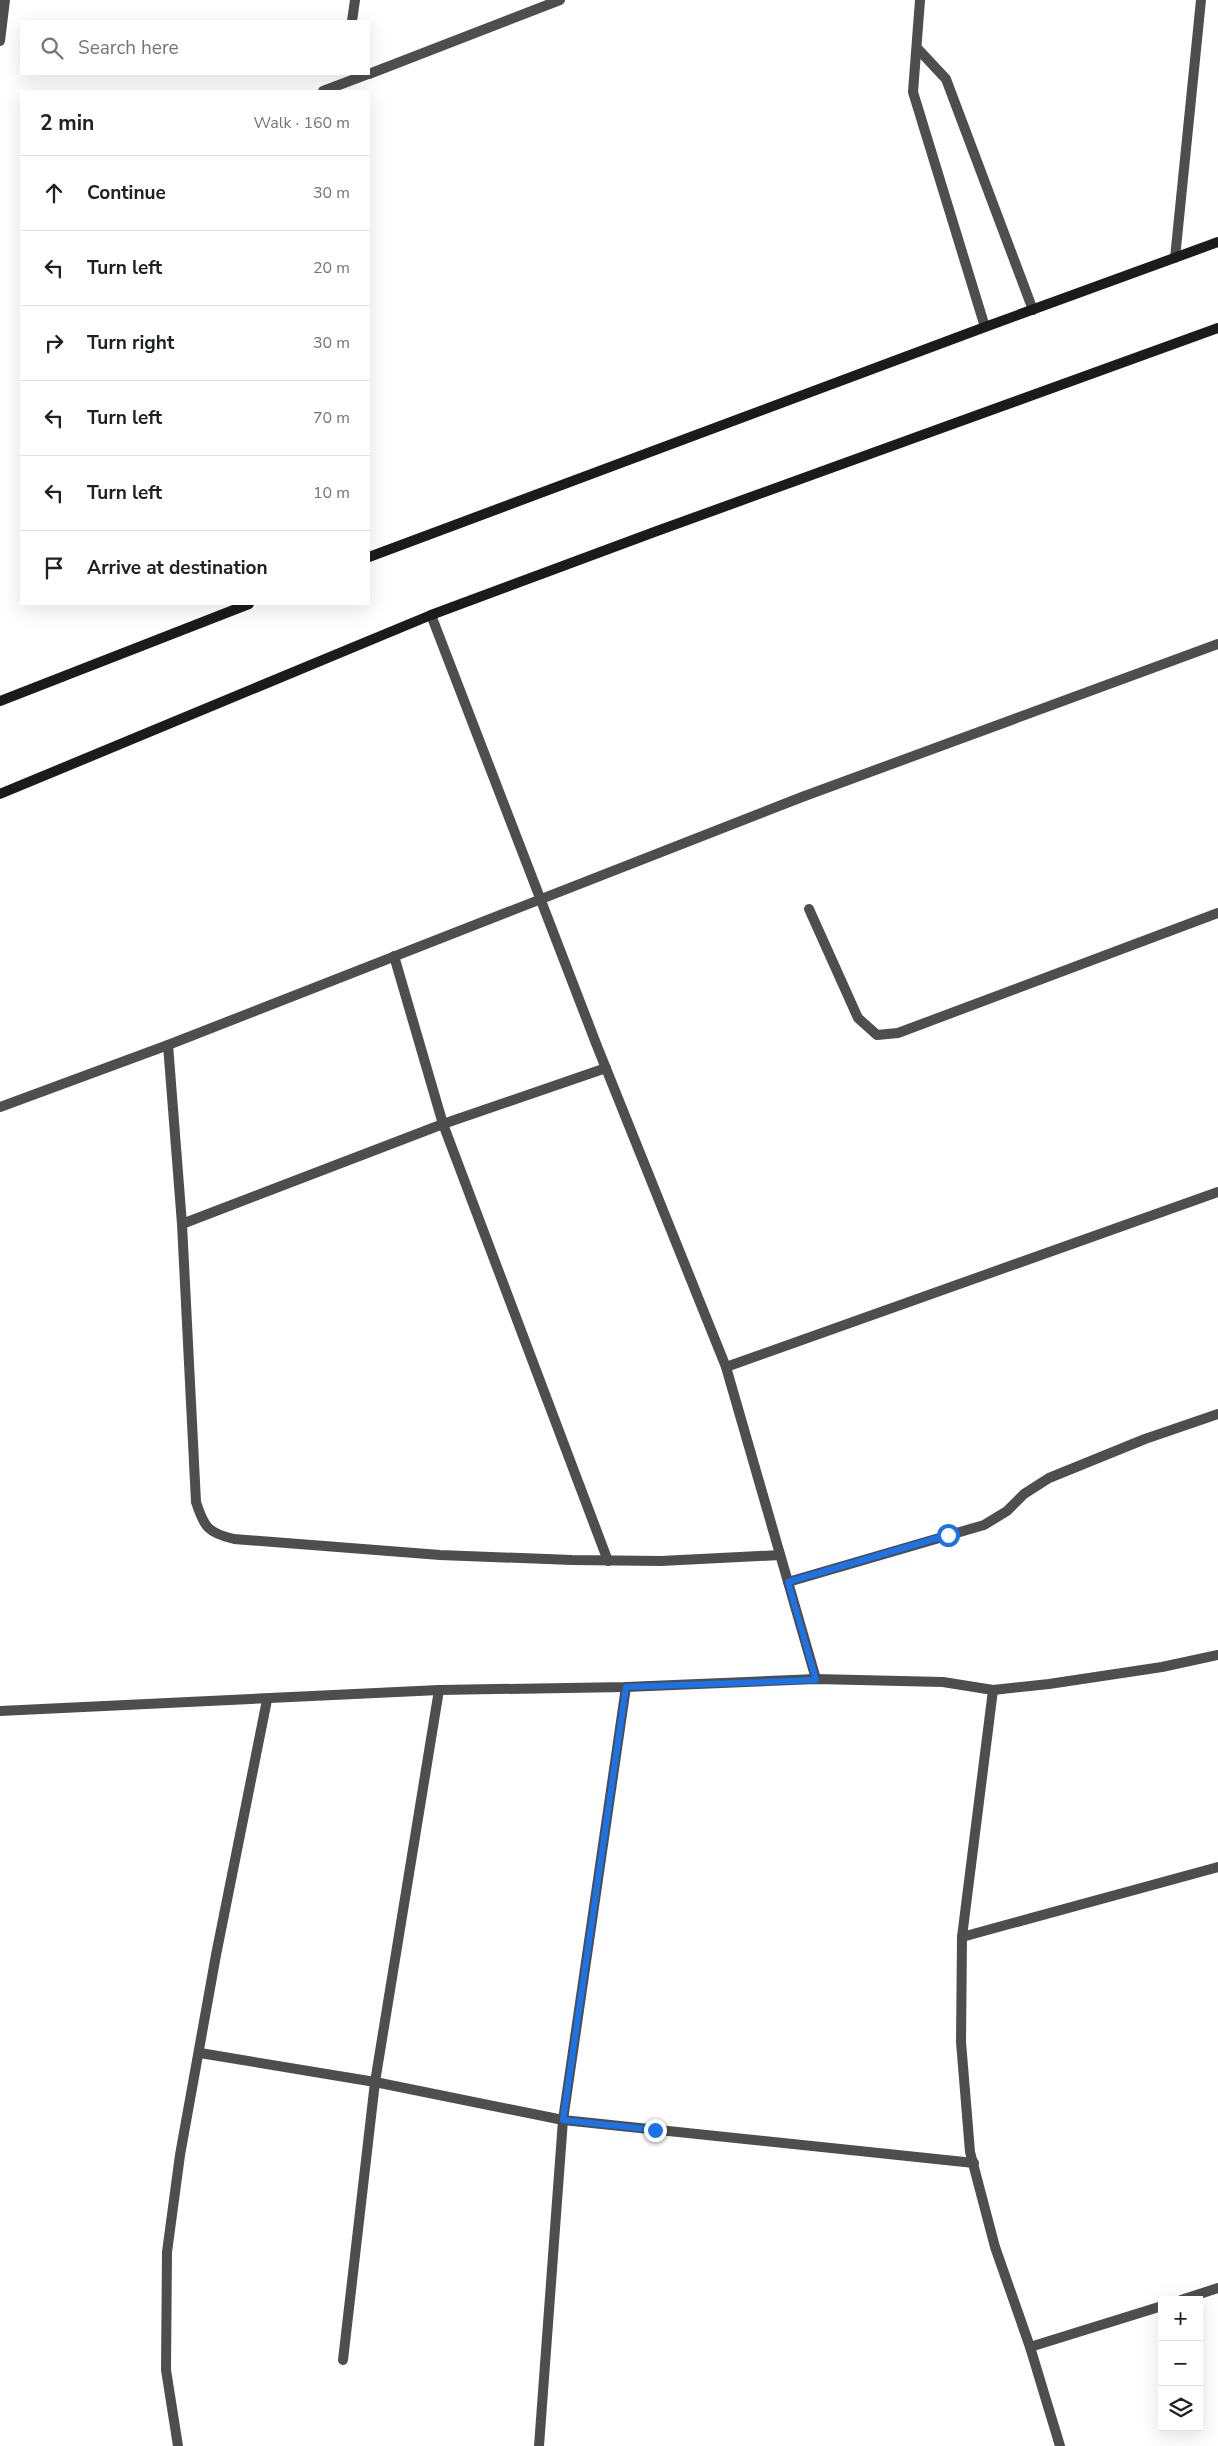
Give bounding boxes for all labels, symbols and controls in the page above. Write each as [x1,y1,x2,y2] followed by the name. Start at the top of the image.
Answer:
[20,20,370,75] search box
[38,34,66,62] icon: search
[78,35,179,61] text: Search here
[40,109,94,137] text: 2 min
[254,112,350,134] text: Walk · 160 m
[40,179,68,207] icon: ahead
[87,180,166,206] text: Continue
[313,182,350,204] text: 30 m
[40,254,68,282] icon: left
[87,255,162,281] text: Turn left
[313,257,350,279] text: 20 m
[40,329,68,357] icon: right
[87,330,174,356] text: Turn right
[313,332,350,354] text: 30 m
[40,404,68,432] icon: left
[87,405,162,431] text: Turn left
[313,407,350,429] text: 70 m
[40,479,68,507] icon: left
[87,480,162,506] text: Turn left
[313,482,350,504] text: 10 m
[40,554,68,582] icon: arrive
[87,555,268,581] text: Arrive at destination
[937,1524,960,1547] route start
[644,2119,667,2142] route end
[1158,2296,1203,2431] map controls
[1158,2296,1203,2341] button: +
[1158,2341,1203,2386] button: −
[1158,2386,1203,2431] button: layers

